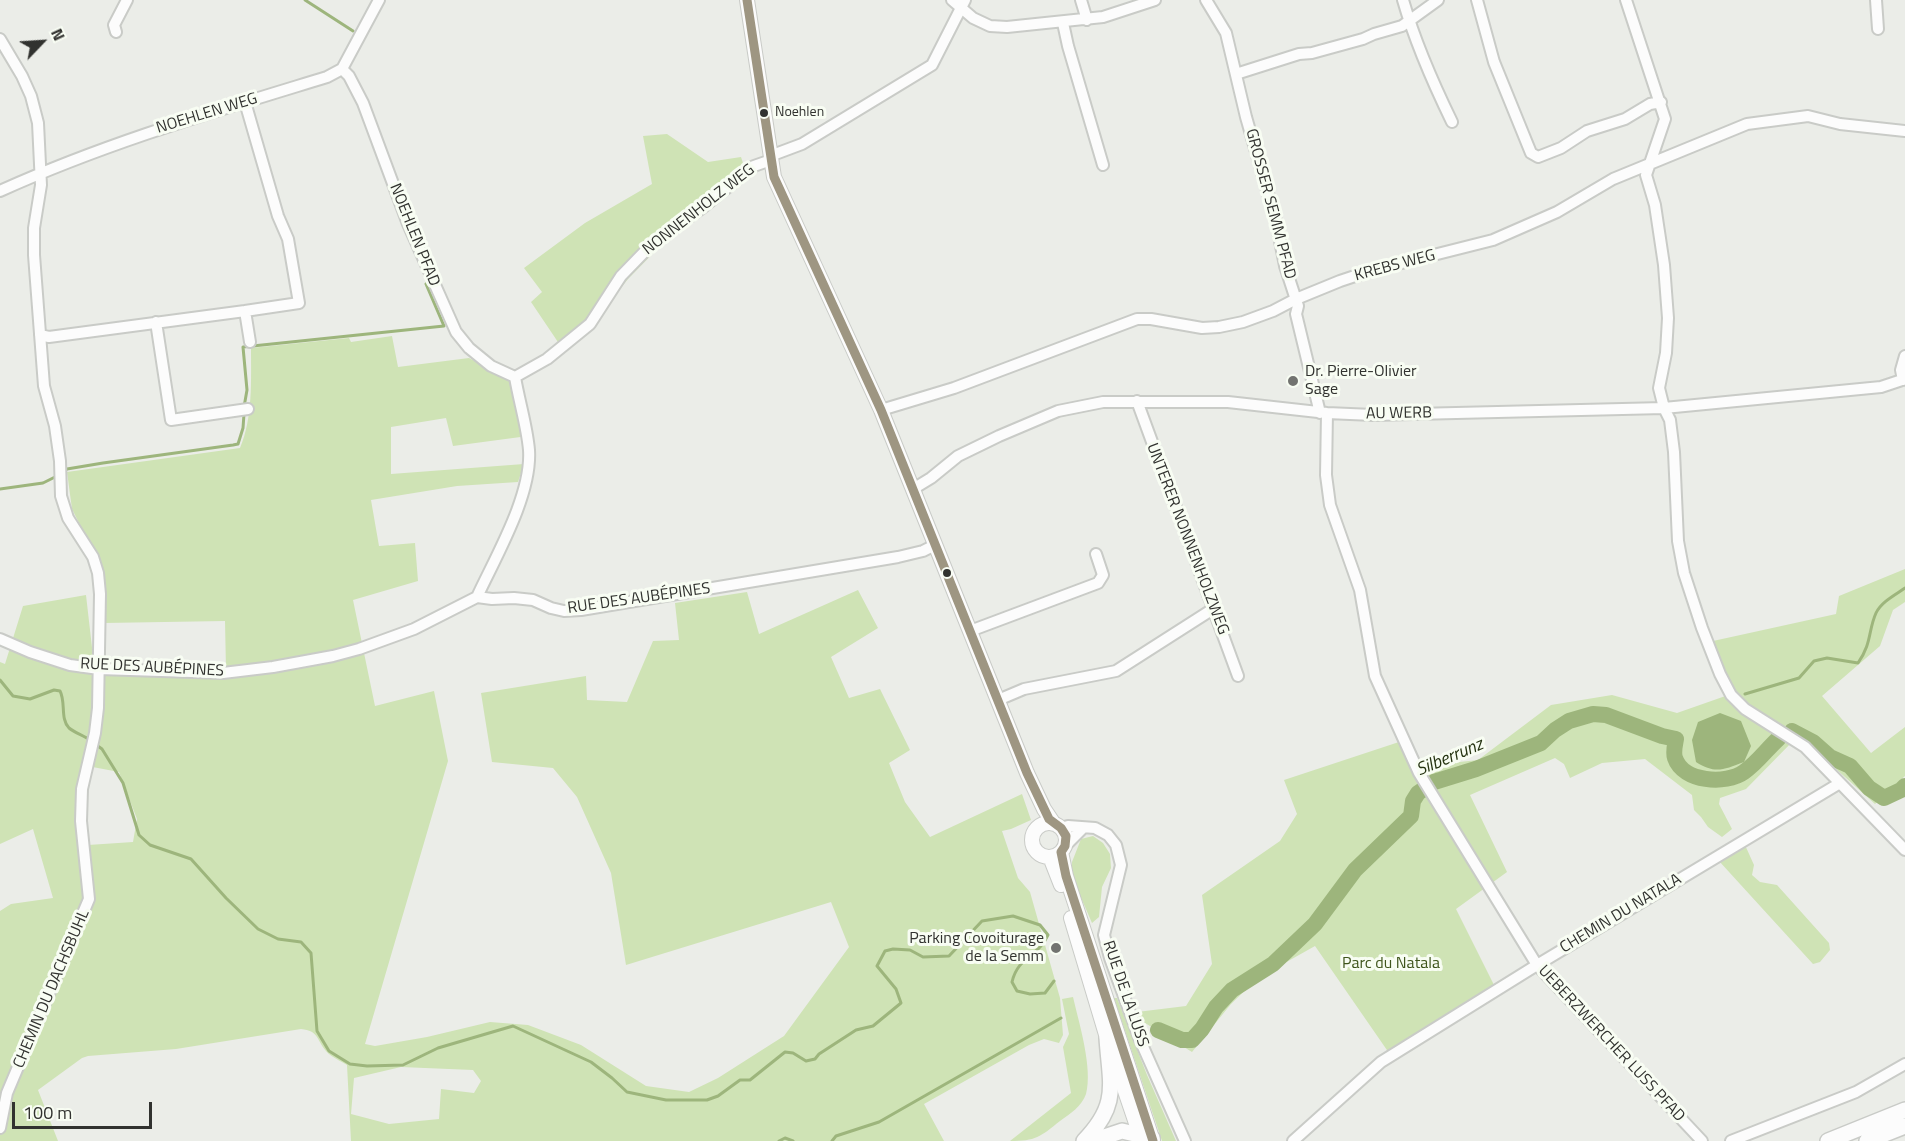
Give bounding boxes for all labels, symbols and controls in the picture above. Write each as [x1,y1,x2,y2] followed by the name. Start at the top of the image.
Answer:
[12,12,72,72] north arrow
[45,24,72,44] text: N
[154,90,260,138] street label: NOEHLEN WEG
[775,105,824,121] place label: Noehlen
[758,107,770,119] marker: Noehlen
[1241,127,1299,281] street label: GROSSER SEMM PFAD
[639,160,759,260] street label: NONNENHOLZ WEG
[385,181,443,289] street label: NOEHLEN PFAD
[1353,246,1437,286] street label: KREBS WEG
[1305,362,1417,400] place label: Dr. Pierre-Olivier Sage
[1286,374,1300,388] marker: Dr. Pierre-Olivier Sage
[1366,404,1432,424] street label: AU WERB
[1142,441,1232,637] street label: UNTERER NONNENHOLZWEG
[941,567,953,579] unlabelled marker
[566,579,712,619] street label: RUE DES AUBÉPINES
[80,655,224,681] street label: RUE DES AUBÉPINES
[1413,734,1487,782] water label: Silberrunz
[1557,870,1685,958] street label: CHEMIN DU NATALA
[10,907,94,1071] street label: CHEMIN DU DACHSBUHL
[909,929,1044,967] place label: Parking Covoiturage de la Semm
[1098,938,1152,1050] street label: RUE DE LA LUSS
[1049,941,1063,955] marker: Parking Covoiturage de la Semm
[1342,954,1440,974] park label: Parc du Natala
[1533,962,1689,1126] street label: UEBERZWERCHER LUSS PFAD
[15,1090,154,1128] scale bar
[23,1099,72,1126] text: 100 m

